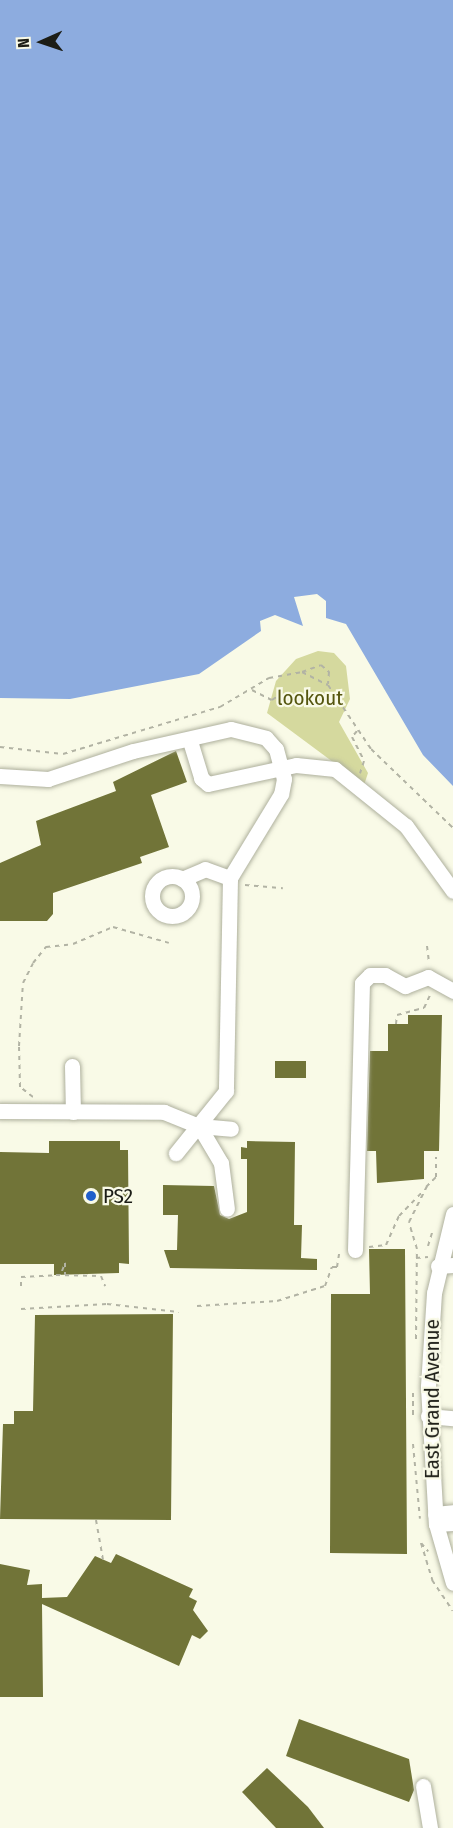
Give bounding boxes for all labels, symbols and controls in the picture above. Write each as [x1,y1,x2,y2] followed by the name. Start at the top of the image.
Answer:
[12,12,72,72] north arrow
[14,38,33,48] text: N
[277,685,343,711] park label: lookout
[103,1183,133,1209] place label: PS2
[84,1189,98,1203] marker: PS2
[419,1319,445,1479] street label: East Grand Avenue

